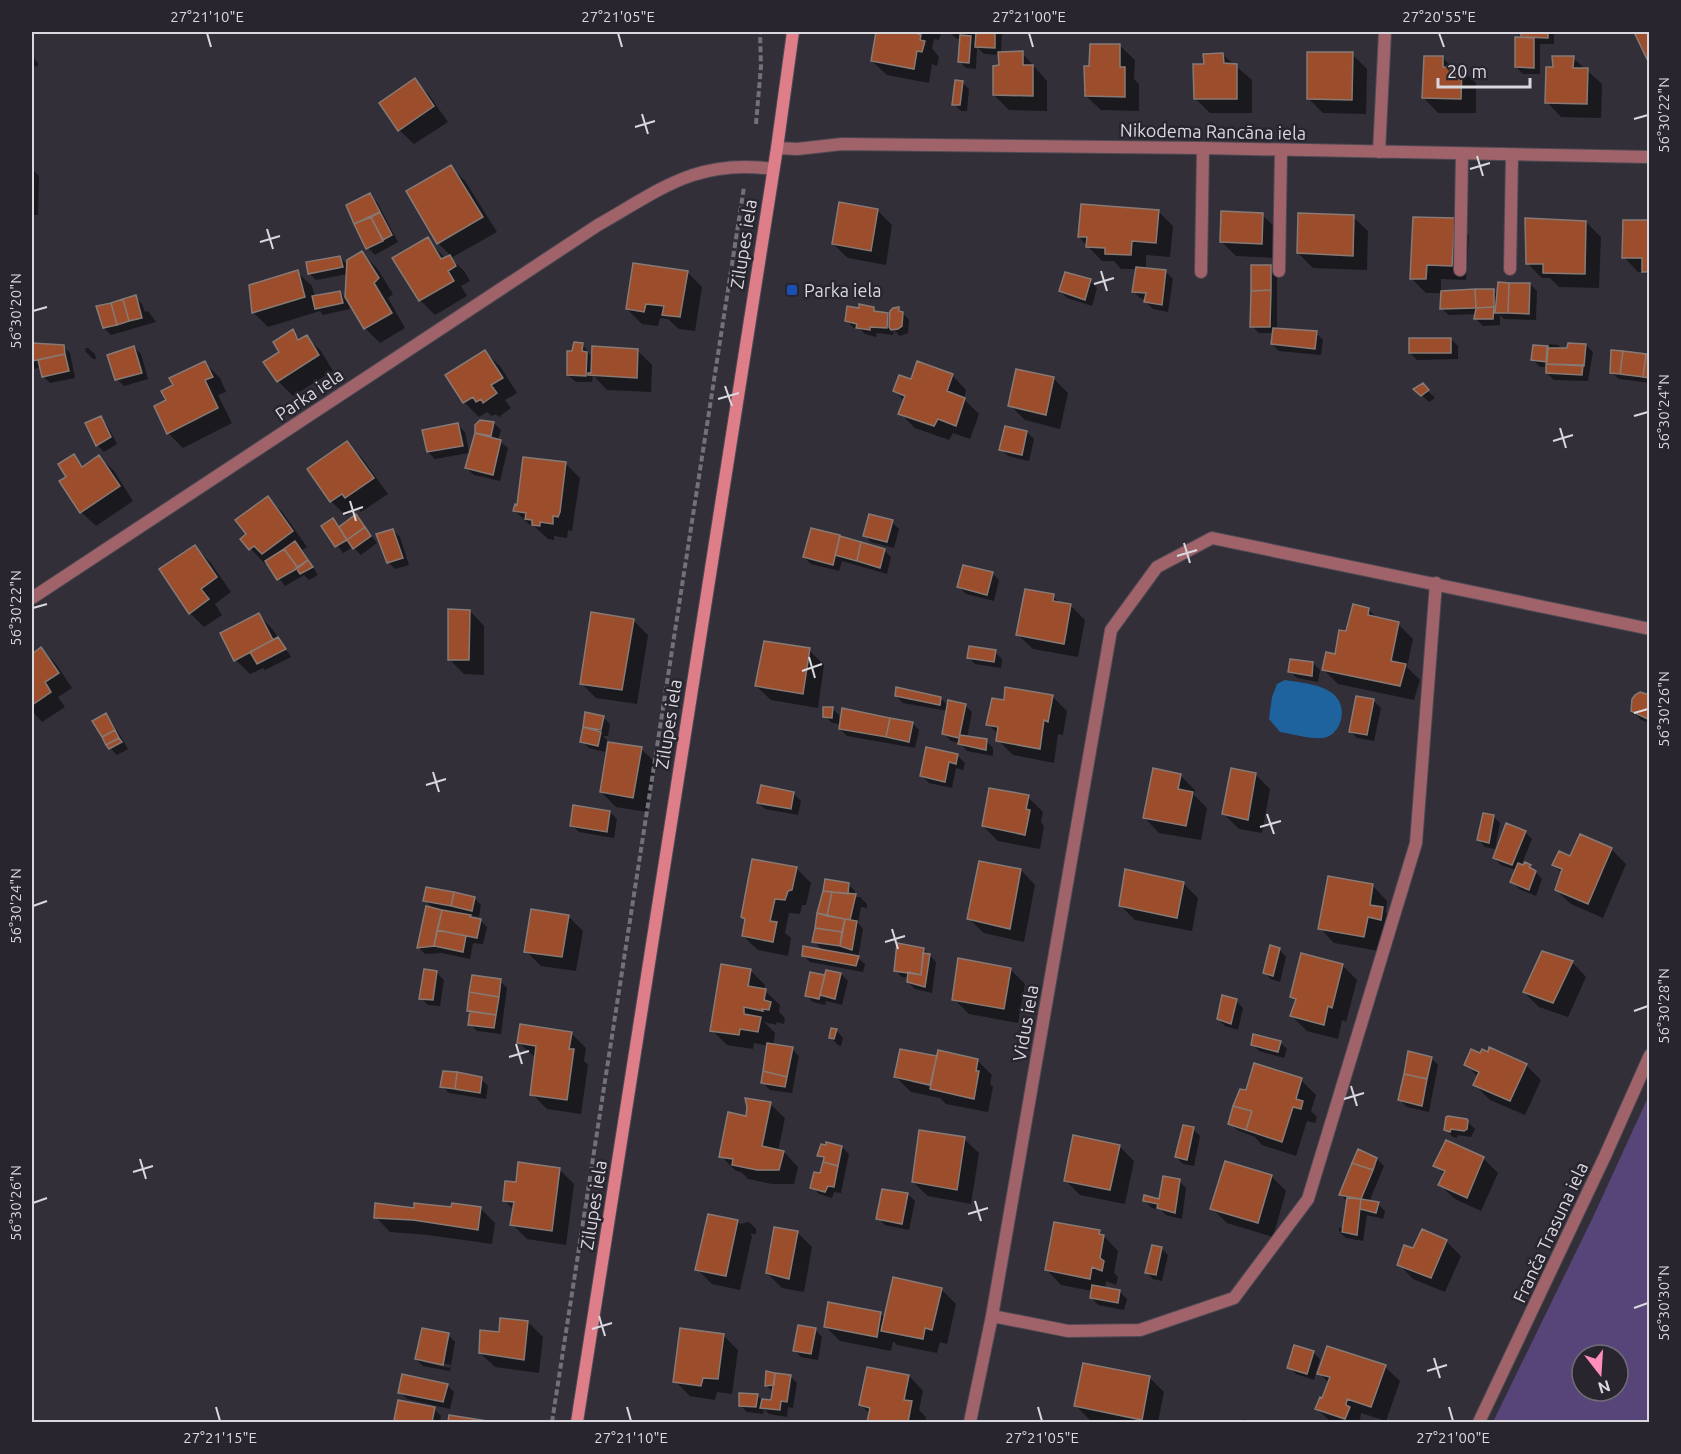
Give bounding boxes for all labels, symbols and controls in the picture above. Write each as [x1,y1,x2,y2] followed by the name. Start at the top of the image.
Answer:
[170,8,244,25] text: 27°21'10"E
[581,8,655,25] text: 27°21'05"E
[992,8,1066,25] text: 27°21'00"E
[1402,8,1476,25] text: 27°20'55"E
[1438,51,1530,89] scale bar
[1447,61,1487,81] text: 20 m
[1655,77,1672,153] text: 56°30'22"N
[1120,119,1306,143] street label: Nikodema Rancāna iela
[726,198,760,290] street label: Zilupes iela
[7,273,24,349] text: 56°30'20"N
[804,280,881,300] place label: Parka iela
[785,283,799,297] marker: Parka iela
[271,364,347,424] street label: Parka iela
[1655,374,1672,450] text: 56°30'24"N
[7,570,24,646] text: 56°30'22"N
[1655,671,1672,747] text: 56°30'26"N
[651,678,685,770] street label: Zilupes iela
[7,868,24,944] text: 56°30'24"N
[1655,968,1672,1044] text: 56°30'28"N
[1008,983,1042,1063] street label: Vidus iela
[576,1159,610,1251] street label: Zilupes iela
[1509,1159,1591,1305] street label: Franča Trasuna iela
[7,1165,24,1241] text: 56°30'26"N
[1655,1265,1672,1341] text: 56°30'30"N
[1570,1343,1630,1403] north arrow
[1596,1377,1613,1398] text: N
[183,1429,257,1446] text: 27°21'15"E
[594,1429,668,1446] text: 27°21'10"E
[1005,1429,1079,1446] text: 27°21'05"E
[1416,1429,1490,1446] text: 27°21'00"E

